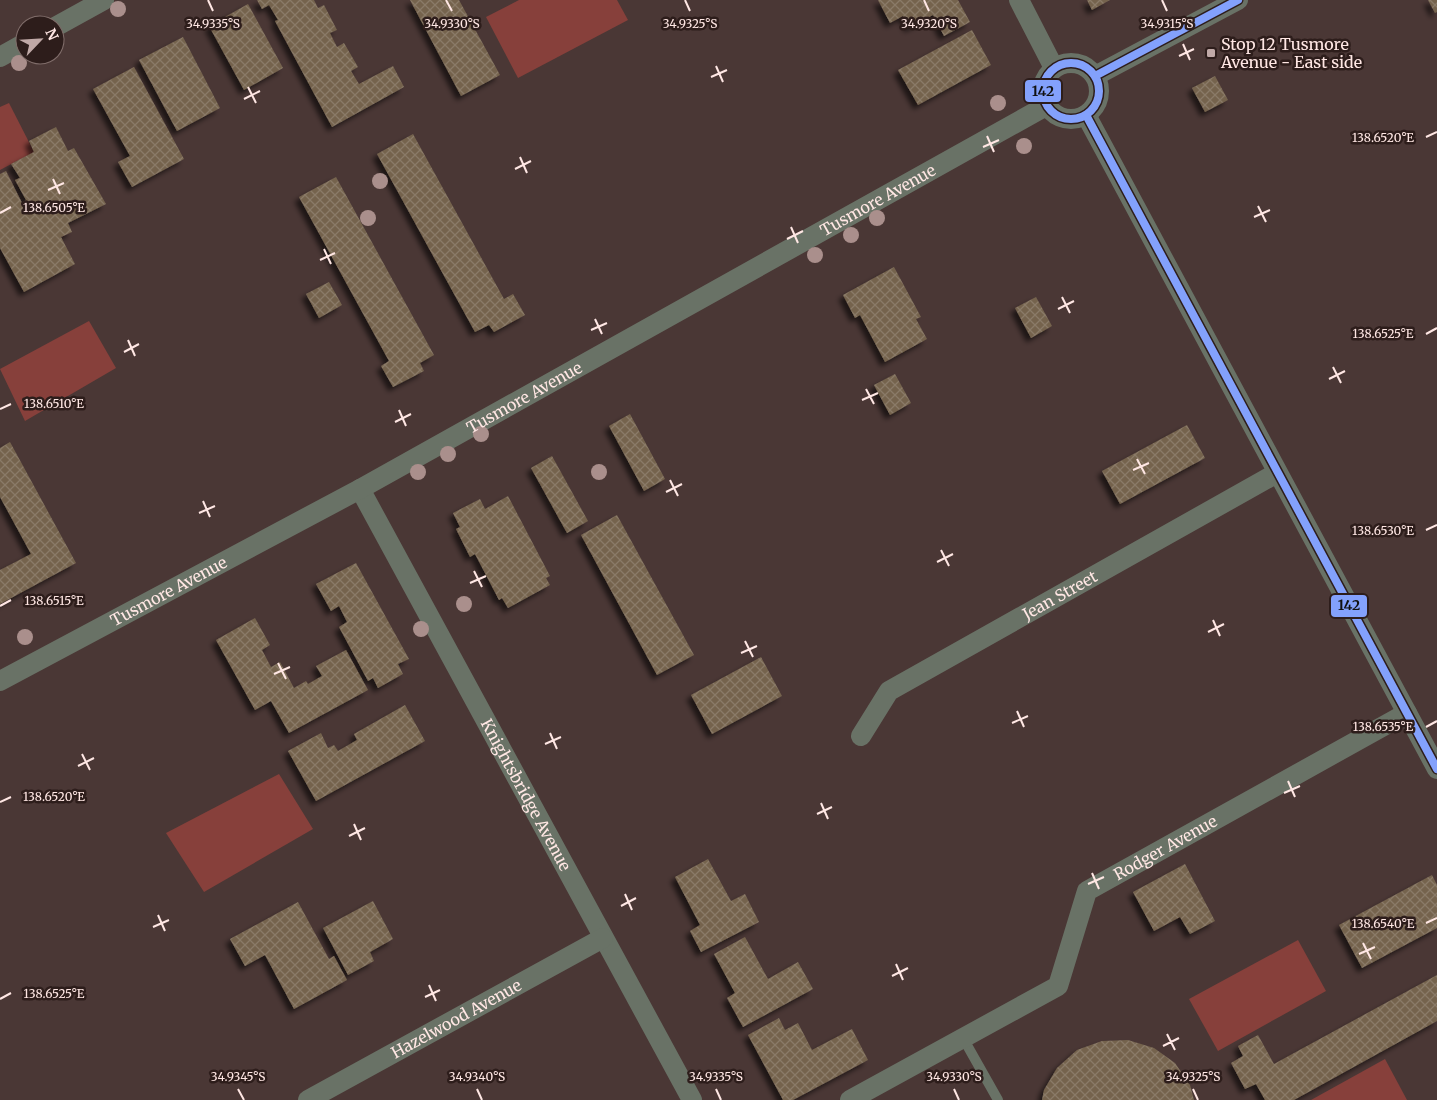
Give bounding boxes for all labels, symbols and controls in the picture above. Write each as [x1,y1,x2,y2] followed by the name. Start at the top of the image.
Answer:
[15,15,65,65] north arrow
[186,16,240,31] text: 34.9335°S
[424,16,480,31] text: 34.9330°S
[663,16,717,31] text: 34.9325°S
[901,16,957,31] text: 34.9320°S
[1141,16,1193,31] text: 34.9315°S
[41,26,62,43] text: N
[1220,34,1362,72] place label: Stop 12 Tusmore Avenue - East side
[1205,47,1217,59] marker: Stop 12 Tusmore Avenue - East side
[1024,79,1062,103] line badge: 142
[1032,82,1054,100] text: 142
[1352,130,1414,145] text: 138.6520°E
[817,160,939,240] street label: Tusmore Avenue
[23,200,85,215] text: 138.6505°E
[1353,326,1414,341] text: 138.6525°E
[463,357,585,438] street label: Tusmore Avenue
[24,396,84,411] text: 138.6510°E
[1352,523,1414,538] text: 138.6530°E
[107,552,230,630] street label: Tusmore Avenue
[1018,566,1101,624] street label: Jean Street
[24,593,84,608] text: 138.6515°E
[1330,594,1368,618] line badge: 142
[1338,596,1360,614] text: 142
[477,715,576,874] street label: Knightsbridge Avenue
[1353,719,1414,734] text: 138.6535°E
[23,789,85,804] text: 138.6520°E
[1110,811,1220,884] street label: Rodger Avenue
[1352,916,1415,931] text: 138.6540°E
[387,975,525,1062] street label: Hazelwood Avenue
[24,986,85,1001] text: 138.6525°E
[211,1069,265,1084] text: 34.9345°S
[449,1069,505,1084] text: 34.9340°S
[689,1069,743,1084] text: 34.9335°S
[926,1069,982,1084] text: 34.9330°S
[1166,1069,1220,1084] text: 34.9325°S

